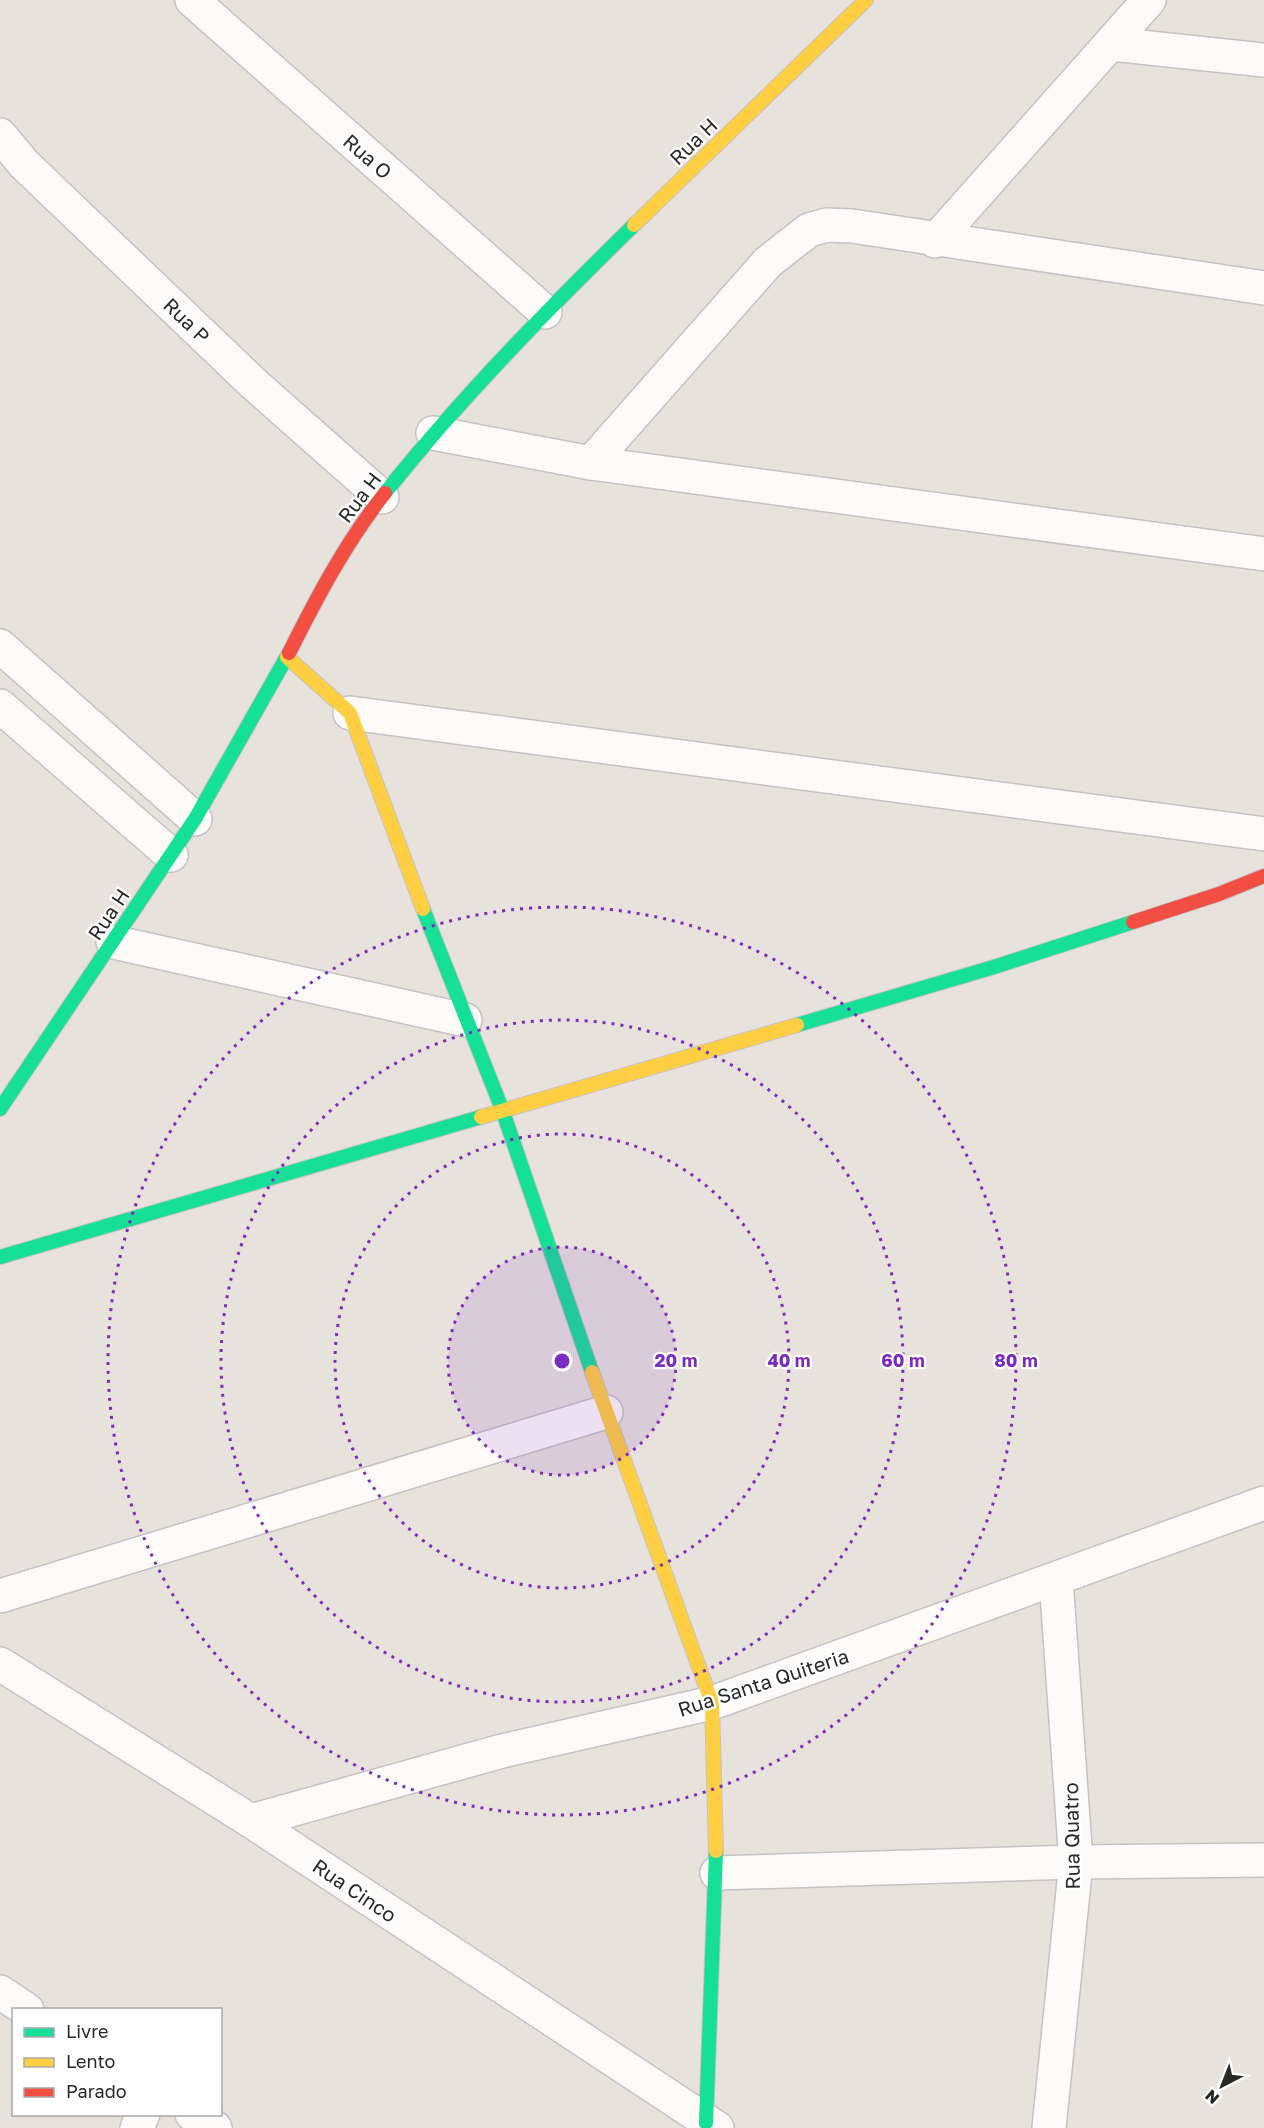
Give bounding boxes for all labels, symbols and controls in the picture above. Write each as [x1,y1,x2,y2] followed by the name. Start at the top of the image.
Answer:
[664,113,722,169] street label: Rua H
[339,128,397,184] street label: Rua O
[159,292,215,348] street label: Rua P
[332,467,386,527] street label: Rua H
[82,884,134,944] street label: Rua H
[655,1349,697,1371] text: 20 m
[767,1349,811,1371] text: 40 m
[881,1349,925,1371] text: 60 m
[994,1349,1038,1371] text: 80 m
[552,1351,572,1371] centre of rings
[674,1643,852,1721] street label: Rua Santa Quiteria
[1058,1782,1084,1890] street label: Rua Quatro
[309,1853,401,1927] street label: Rua Cinco
[12,2008,222,2116] legend
[66,2020,108,2042] text: Livre
[66,2050,115,2072] text: Lento
[1192,2056,1252,2116] north arrow
[66,2080,127,2102] text: Parado
[1201,2086,1223,2109] text: N

